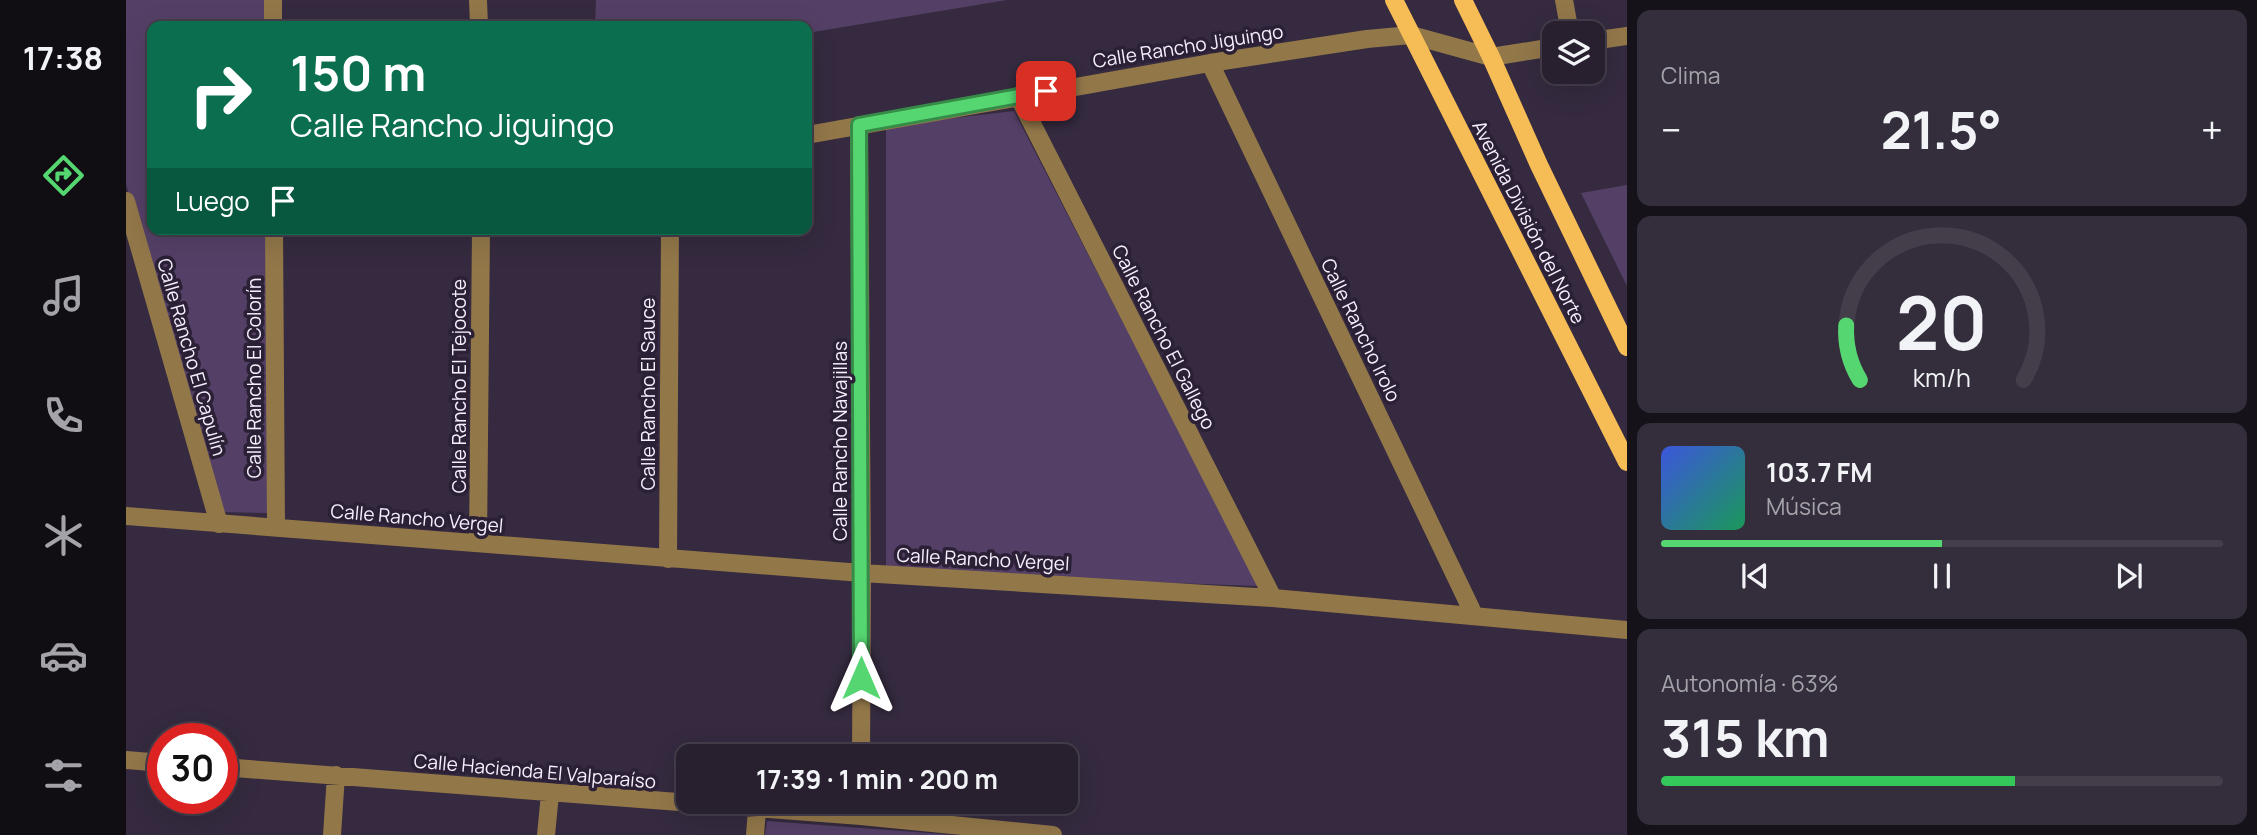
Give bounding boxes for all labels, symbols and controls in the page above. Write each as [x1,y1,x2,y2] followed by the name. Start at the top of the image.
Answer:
[1091,18,1285,74] street label: Calle Rancho Jiguingo
[1542,21,1605,84] map controls
[1542,21,1605,84] button: layers
[23,36,103,80] text: 17:38
[290,39,426,106] text: 150 m
[175,49,266,140] icon: right
[1661,59,1720,91] text: Clima
[1016,61,1076,121] pin
[1027,72,1065,110] icon: arrive
[1881,94,2002,165] text: 21.5°
[290,103,614,147] text: Calle Rancho Jiguingo
[1661,103,1682,155] text: −
[2201,103,2223,155] text: +
[1466,116,1592,328] street label: Avenida División del Norte
[39,151,88,200] icon: directions
[264,182,302,220] icon: arrive
[175,183,250,219] text: Luego
[1106,240,1222,434] street label: Calle Rancho El Gallego
[1315,254,1407,406] street label: Calle Rancho Irolo
[151,255,233,459] street label: Calle Rancho El Capulín
[39,271,88,320] icon: music
[1896,273,1988,373] text: 20
[241,278,267,478] street label: Calle Rancho El Colorín
[446,279,472,493] street label: Calle Rancho El Tejocote
[635,298,661,490] street label: Calle Rancho El Sauce
[827,341,853,541] street label: Calle Rancho Navajillas
[1913,360,1971,395] text: km/h
[39,391,88,440] icon: phone
[1766,454,1872,490] text: 103.7 FM
[1766,490,1842,522] text: Música
[330,498,504,538] street label: Calle Rancho Vergel
[39,511,88,560] icon: climate
[896,541,1070,577] street label: Calle Rancho Vergel
[1736,557,1774,595] icon: previous
[1923,557,1961,595] icon: pause
[2110,557,2148,595] icon: next
[39,631,88,680] icon: car
[824,641,898,715] position arrow
[1661,667,1839,699] text: Autonomía · 63%
[1661,702,1830,773] text: 315 km
[147,723,238,814] speed limit sign: 30
[413,747,657,795] street label: Calle Hacienda El Valparaíso
[39,751,88,800] icon: filters
[756,761,998,797] text: 17:39 · 1 min · 200 m

